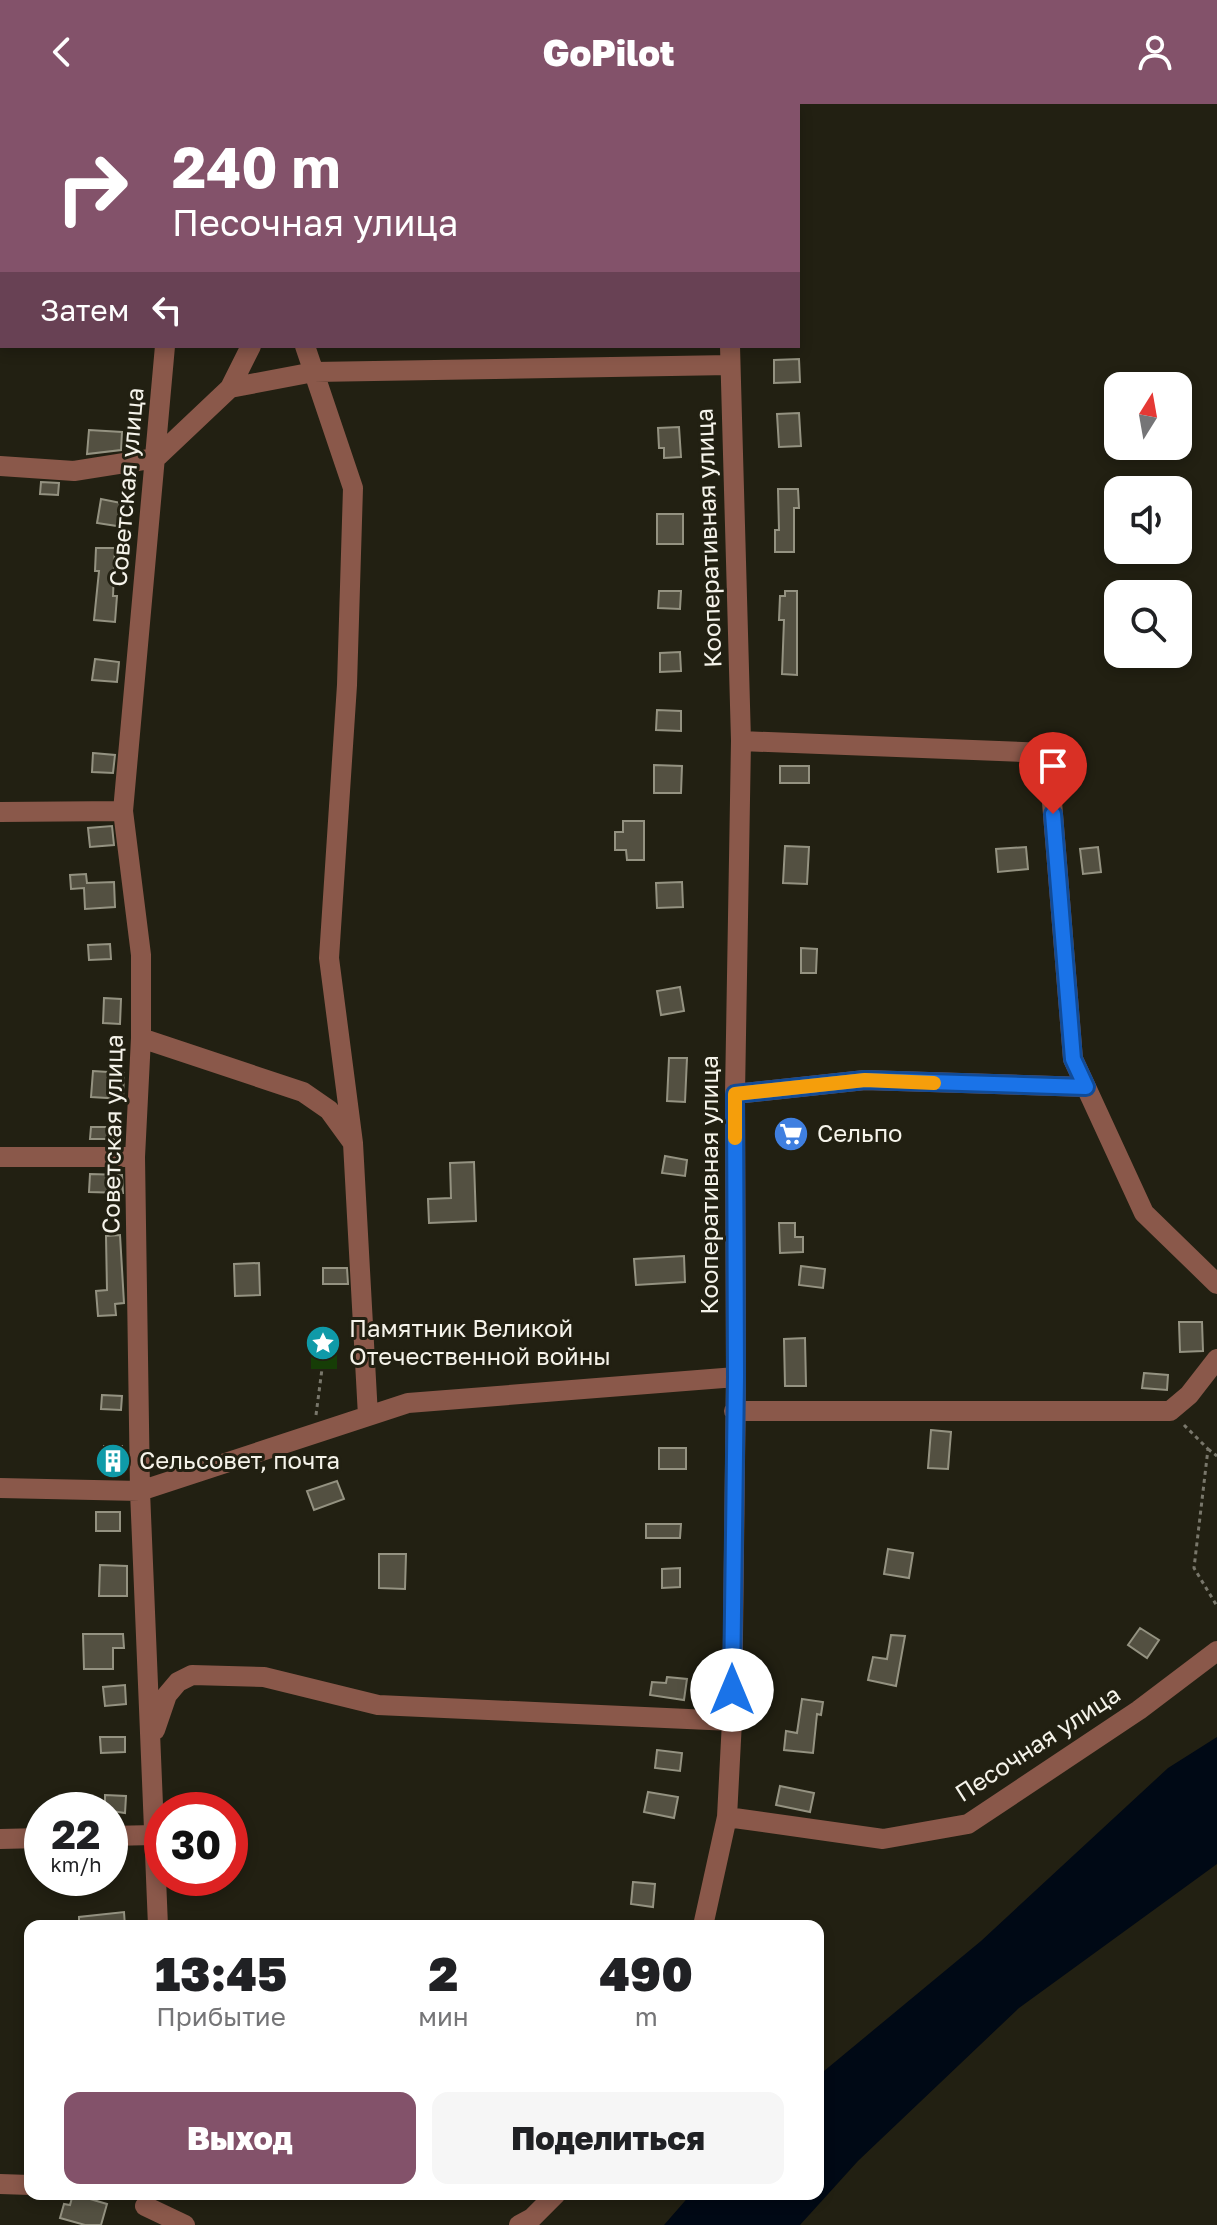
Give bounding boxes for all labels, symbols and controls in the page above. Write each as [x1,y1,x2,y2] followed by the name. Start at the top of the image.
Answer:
[40,30,84,74] icon: back
[1133,30,1177,74] icon: person
[542,31,675,74] text: GoPilot
[172,133,341,200] text: 240 m
[40,136,144,240] icon: right
[172,201,458,244] text: Песочная улица
[145,288,189,332] icon: left
[40,292,129,328] text: Затем
[1104,372,1192,460] north arrow
[1104,372,1192,668] map controls
[102,386,149,588] street label: Советская улица
[688,408,727,668] street label: Кооперативная улица
[1104,476,1192,564] button: sound
[1104,580,1192,668] button: search
[1019,732,1087,814] pin
[1031,744,1075,788] icon: arrive
[95,1034,128,1234] street label: Советская улица
[694,1055,723,1315] street label: Кооперативная улица
[772,1115,810,1153] supermarket icon: Сельпо
[817,1118,902,1147] place label: Сельпо
[349,1313,611,1370] place label: Памятник Великой Отечественной войны
[304,1324,342,1362] place icon: Памятник Великой Отечественной войны
[94,1442,132,1480] building icon: Сельсовет, почта
[139,1445,340,1474] place label: Сельсовет, почта
[690,1648,774,1732] position arrow
[949,1679,1125,1807] street label: Песочная улица
[144,1792,248,1896] speed limit sign: 30
[52,1810,100,1858] text: 22
[51,1852,101,1876] text: km/h
[155,1944,287,2002] text: 13:45
[429,1944,458,2002] text: 2
[600,1944,693,2002] text: 490
[156,2001,286,2032] text: Прибытие
[418,2001,469,2032] text: мин
[635,2001,658,2032] text: m
[64,2092,416,2184] button: Выход
[432,2092,784,2184] button: Поделиться

